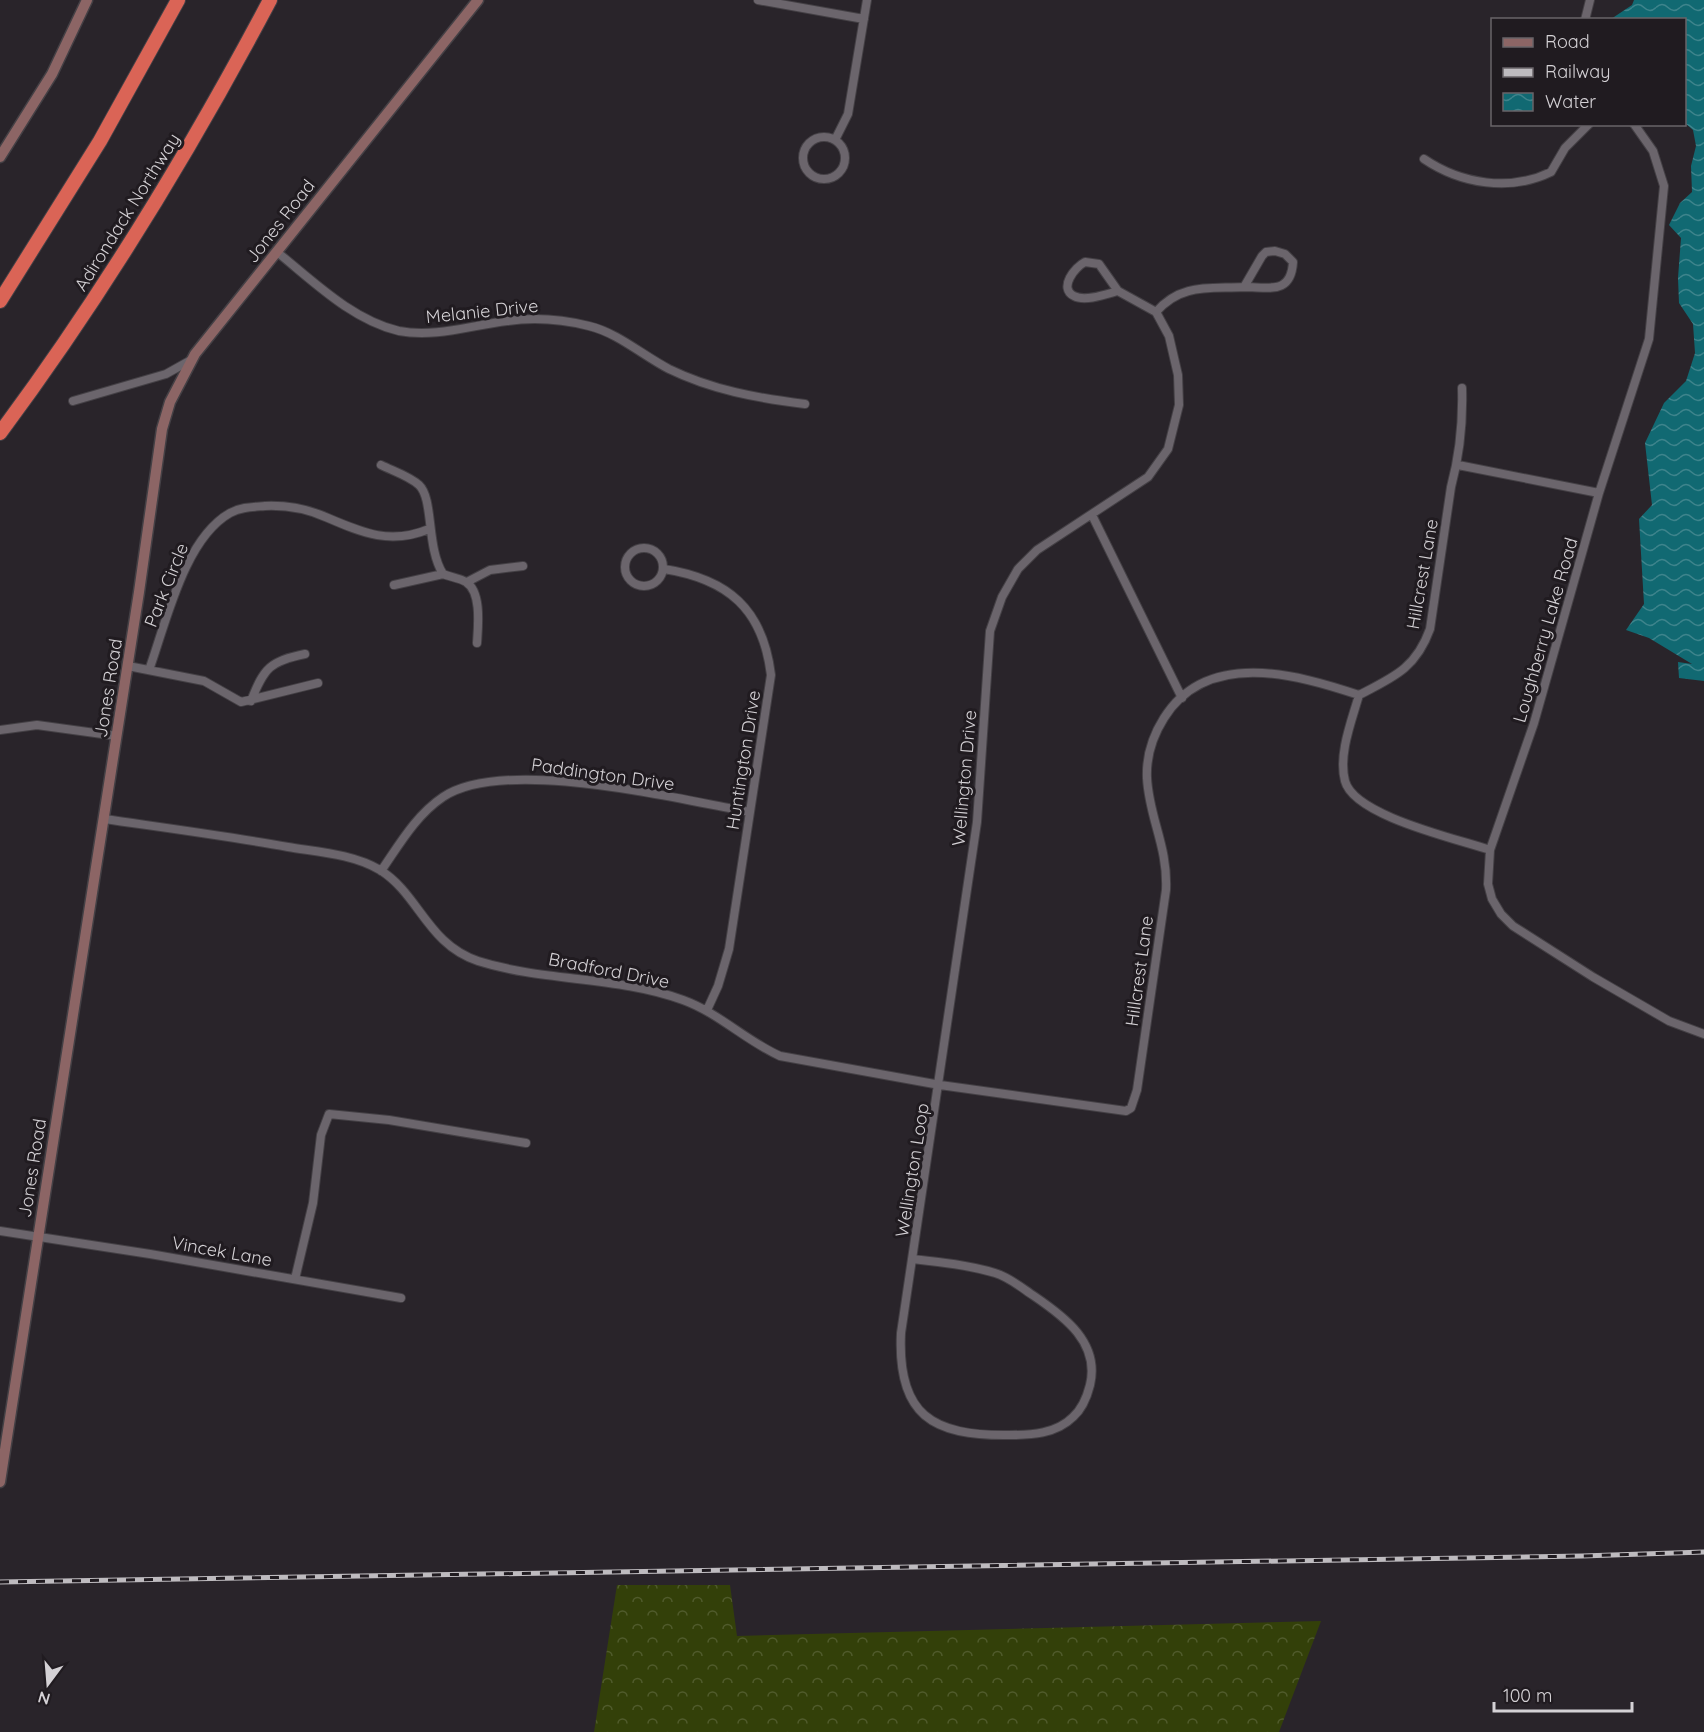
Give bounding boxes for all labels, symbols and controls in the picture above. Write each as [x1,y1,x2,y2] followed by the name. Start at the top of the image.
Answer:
[1491,18,1686,126] legend
[1545,30,1590,53] text: Road
[1545,60,1611,83] text: Railway
[1545,90,1596,113] text: Water
[69,129,185,295] street label: Adirondack Northway
[240,175,320,267] street label: Jones Road
[425,294,539,328] street label: Melanie Drive
[1401,517,1443,631] street label: Hillcrest Lane
[1508,535,1582,725] street label: Loughberry Lake Road
[139,540,193,630] street label: Park Circle
[89,637,127,739] street label: Jones Road
[721,689,765,831] street label: Huntington Drive
[947,709,981,847] street label: Wellington Drive
[530,753,676,795] street label: Paddington Drive
[1120,914,1158,1028] street label: Hillcrest Lane
[547,947,671,993] street label: Bradford Drive
[890,1101,934,1239] street label: Wellington Loop
[13,1117,51,1219] street label: Jones Road
[170,1231,274,1271] street label: Vincek Lane
[18,1654,78,1714] north arrow
[1494,1675,1632,1713] scale bar
[1503,1684,1552,1707] text: 100 m
[35,1687,52,1710] text: N

